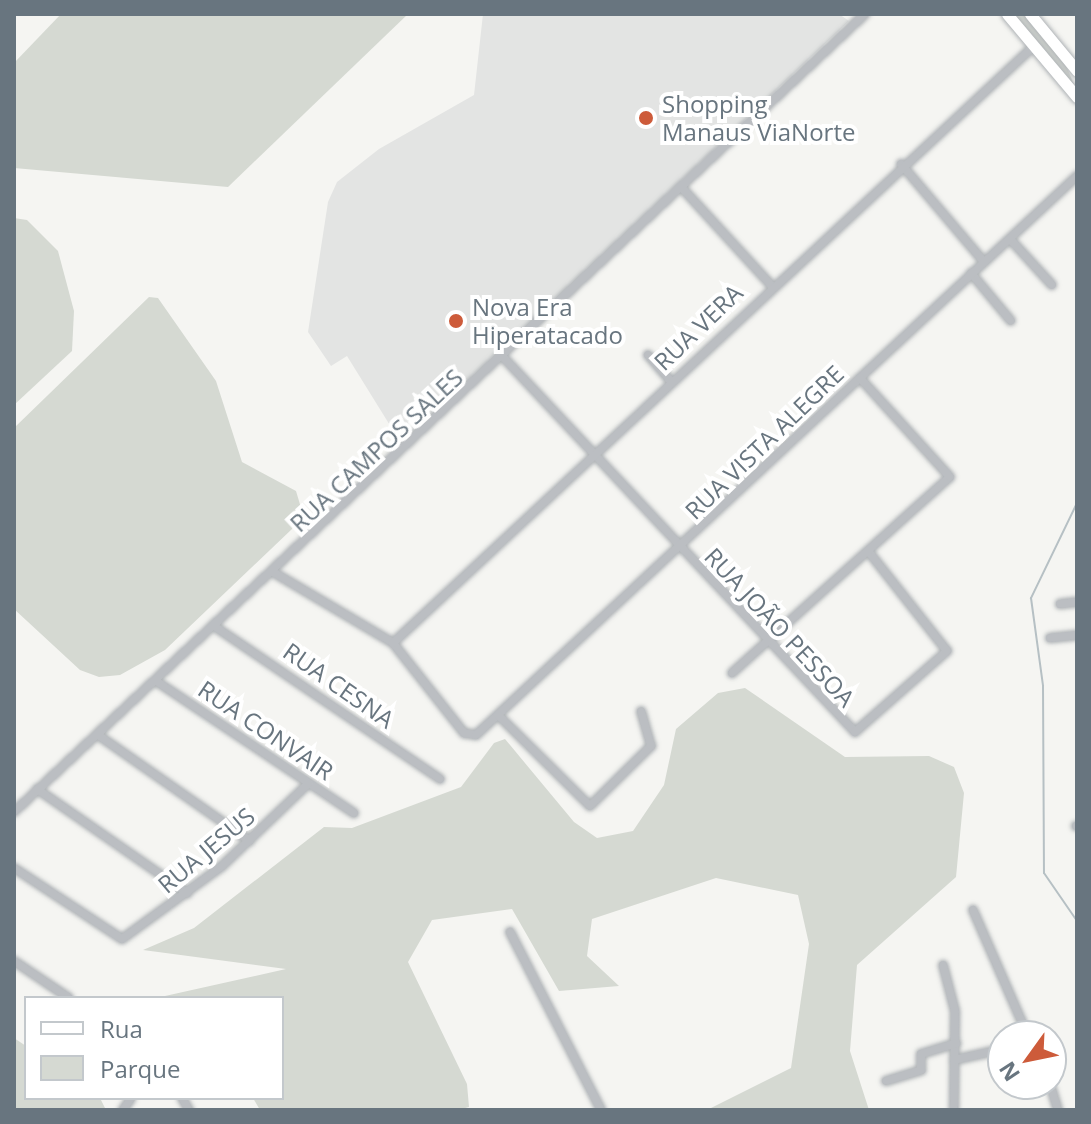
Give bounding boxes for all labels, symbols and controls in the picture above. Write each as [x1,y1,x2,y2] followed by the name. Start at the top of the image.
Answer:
[662,90,855,146] place label: Shopping Manaus ViaNorte
[637,109,655,127] marker: Shopping Manaus ViaNorte
[648,278,748,376] street label: RUA VERA
[472,293,623,349] place label: Nova Era Hiperatacado
[447,312,465,330] marker: Nova Era Hiperatacado
[679,359,849,525] street label: RUA VISTA ALEGRE
[284,363,468,537] street label: RUA CAMPOS SALES
[699,542,861,712] street label: RUA JOÃO PESSOA
[278,636,400,734] street label: RUA CESNA
[193,674,339,786] street label: RUA CONVAIR
[152,801,260,899] street label: RUA JESUS
[24,996,284,1100] legend
[100,1012,143,1045] text: Rua
[987,1020,1067,1100] north arrow
[100,1052,180,1085] text: Parque
[991,1056,1026,1088] text: N

